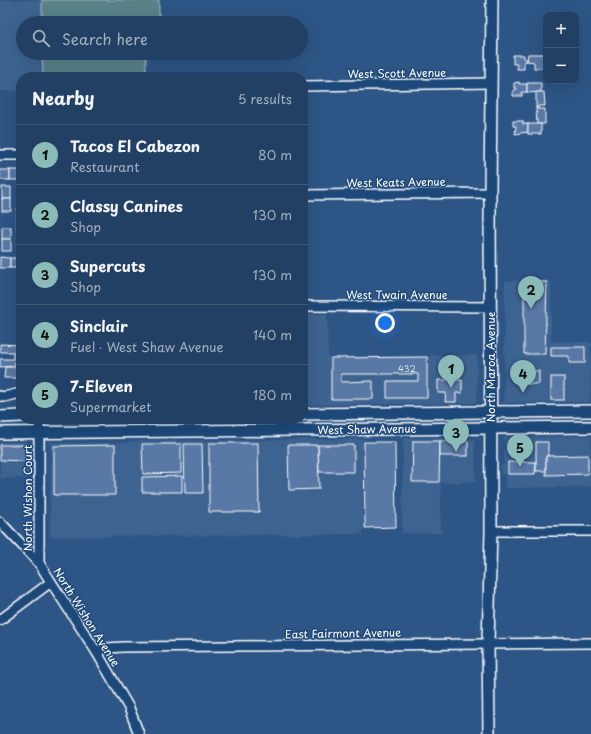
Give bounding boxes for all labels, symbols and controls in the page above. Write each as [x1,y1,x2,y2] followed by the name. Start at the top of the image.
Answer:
[543,12,579,84] map controls
[543,12,579,48] button: +
[16,16,308,60] search box
[30,27,52,49] icon: search
[62,27,148,50] text: Search here
[543,48,579,84] button: −
[348,64,446,82] street label: West Scott Avenue
[32,85,94,111] text: Nearby
[238,89,292,108] text: 5 results
[70,134,200,157] text: Tacos El Cabezon
[42,145,48,164] text: 1
[258,145,292,164] text: 80 m
[70,157,140,176] text: Restaurant
[346,173,446,191] street label: West Keats Avenue
[70,194,183,217] text: Classy Canines
[40,205,50,224] text: 2
[253,205,292,224] text: 130 m
[70,217,101,236] text: Shop
[70,254,145,277] text: Supercuts
[41,265,49,284] text: 3
[253,265,292,284] text: 130 m
[518,276,544,309] pin: 2
[70,277,101,296] text: Shop
[346,286,448,303] street label: West Twain Avenue
[482,311,499,422] street label: North Maroa Avenue
[375,313,395,333] your location
[70,314,128,337] text: Sinclair
[41,325,49,344] text: 4
[253,325,292,344] text: 140 m
[70,337,224,356] text: Fuel · West Shaw Avenue
[438,355,464,388] pin: 1
[510,360,536,393] pin: 4
[398,361,416,375] house number: 432
[70,374,133,397] text: 7-Eleven
[41,385,49,404] text: 5
[253,385,292,404] text: 180 m
[70,397,152,416] text: Supermarket
[443,419,469,452] pin: 3
[317,420,417,438] street label: West Shaw Avenue
[507,434,533,467] pin: 5
[19,444,36,551] street label: North Wishon Court
[50,564,124,670] street label: North Wishon Avenue
[285,623,401,643] street label: East Fairmont Avenue

